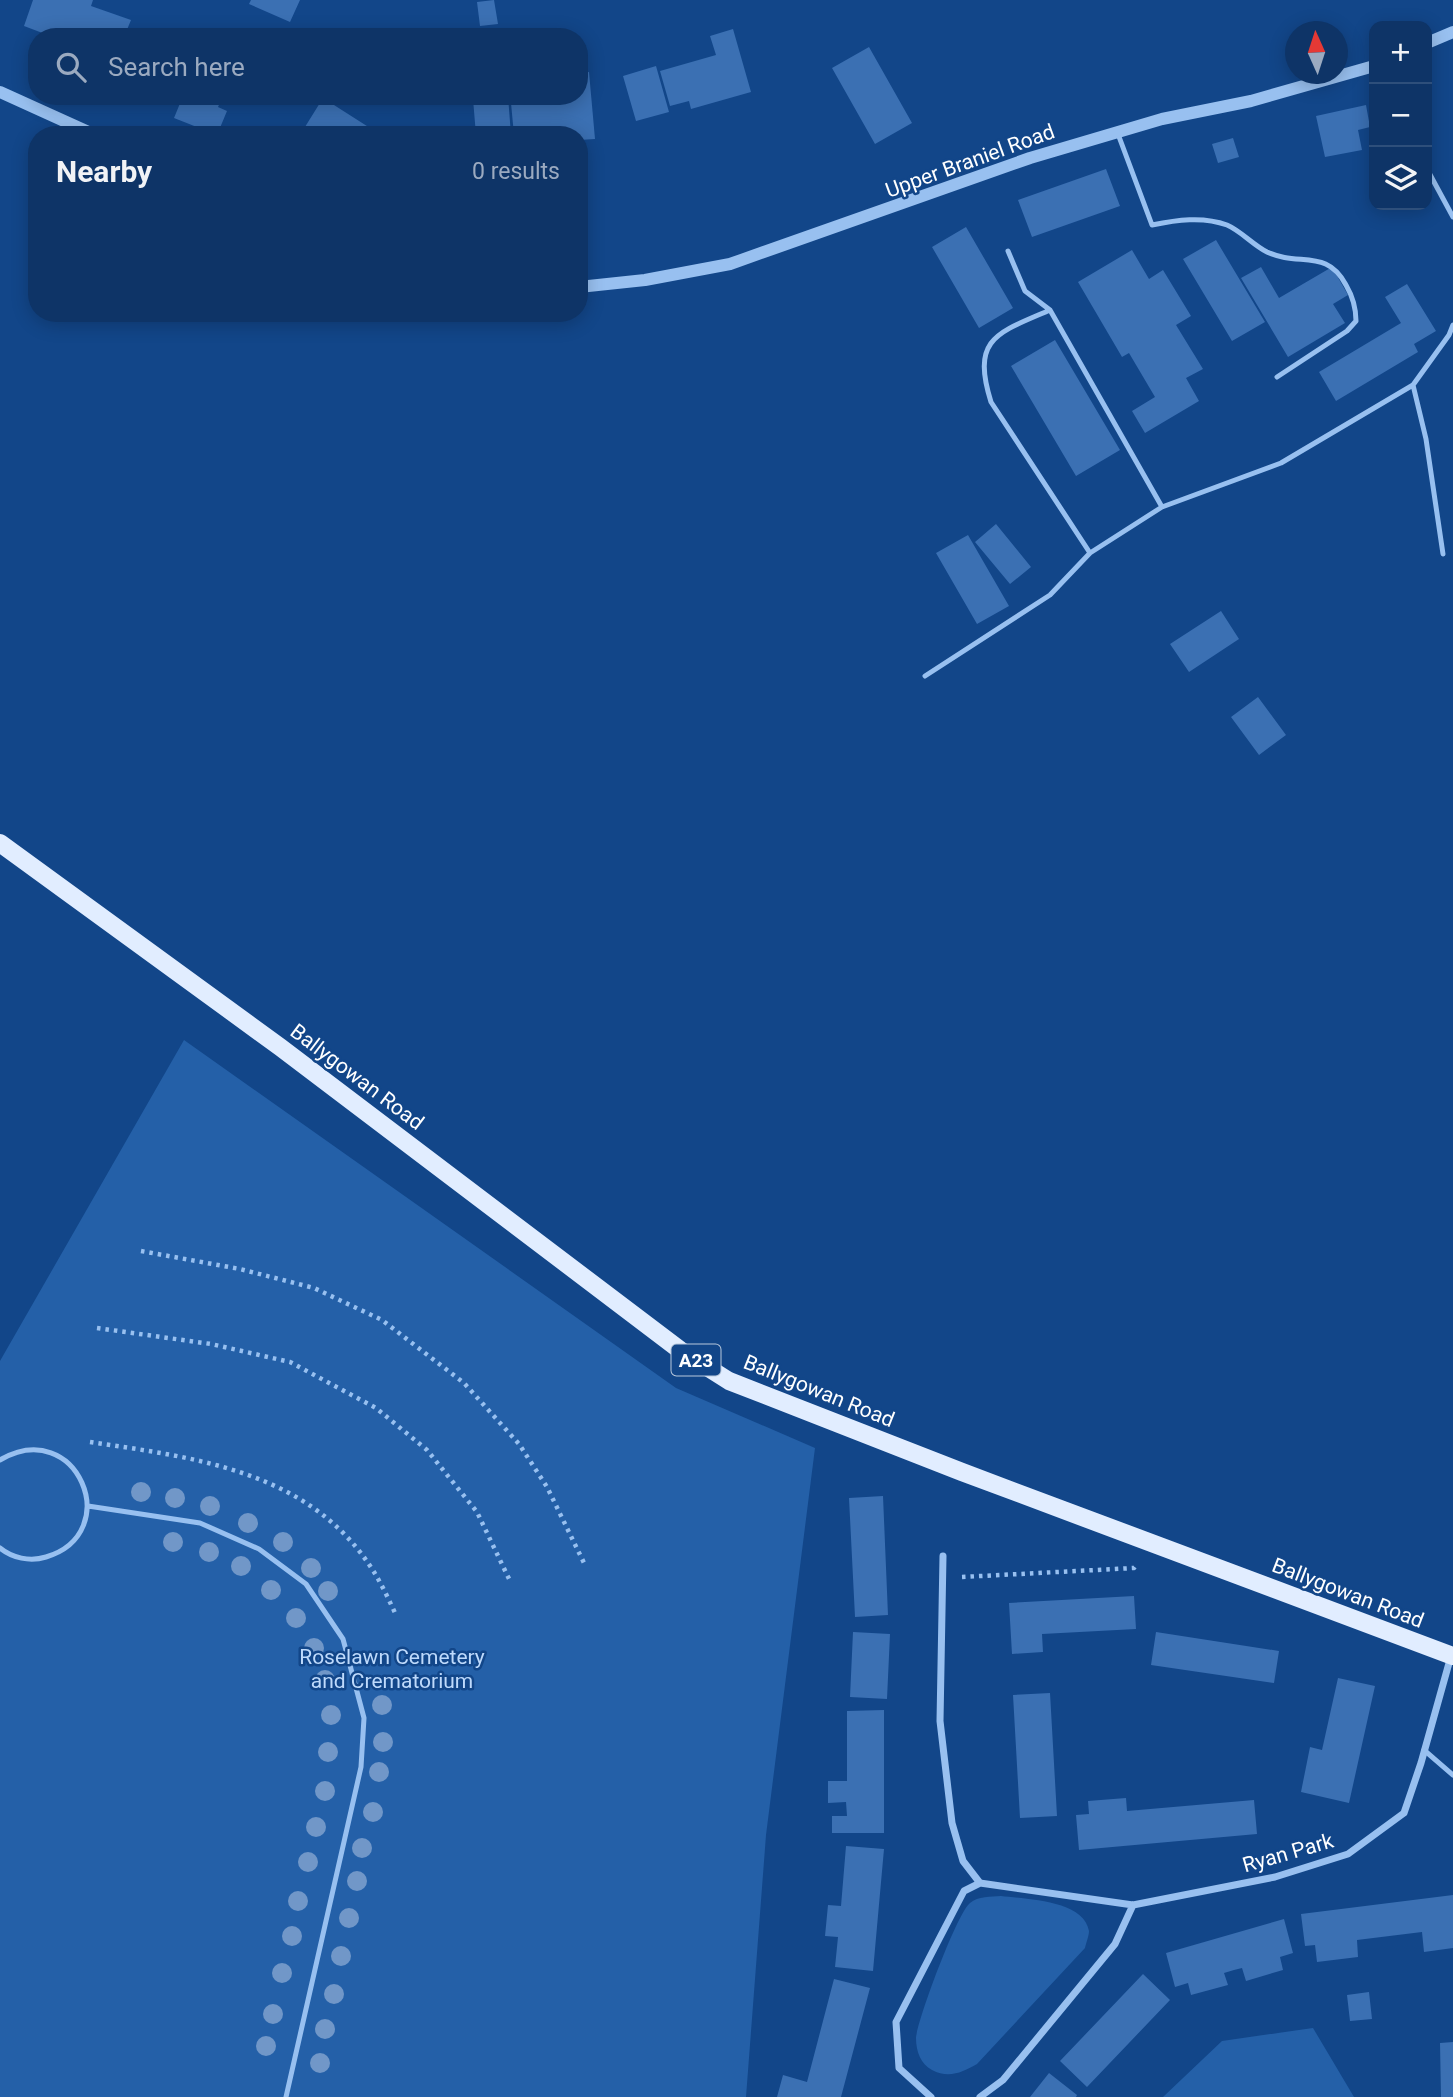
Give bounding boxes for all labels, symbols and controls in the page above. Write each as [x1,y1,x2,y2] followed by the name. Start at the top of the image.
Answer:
[1285,21,1348,84] north arrow
[1369,21,1432,210] map controls
[1369,21,1432,84] button: +
[28,28,588,105] search box
[52,48,90,86] icon: search
[108,52,245,82] text: Search here
[1369,84,1432,147] button: −
[882,119,1058,203] street label: Upper Braniel Road
[1369,147,1432,210] button: layers
[56,154,152,189] text: Nearby
[472,158,560,185] text: 0 results
[286,1019,428,1135] street label: Ballygowan Road
[672,1344,720,1376] road number: A23
[740,1350,898,1432] street label: Ballygowan Road
[1269,1553,1427,1633] street label: Ballygowan Road
[299,1645,485,1693] park label: Roselawn Cemetery and Crematorium
[1240,1829,1336,1877] street label: Ryan Park

